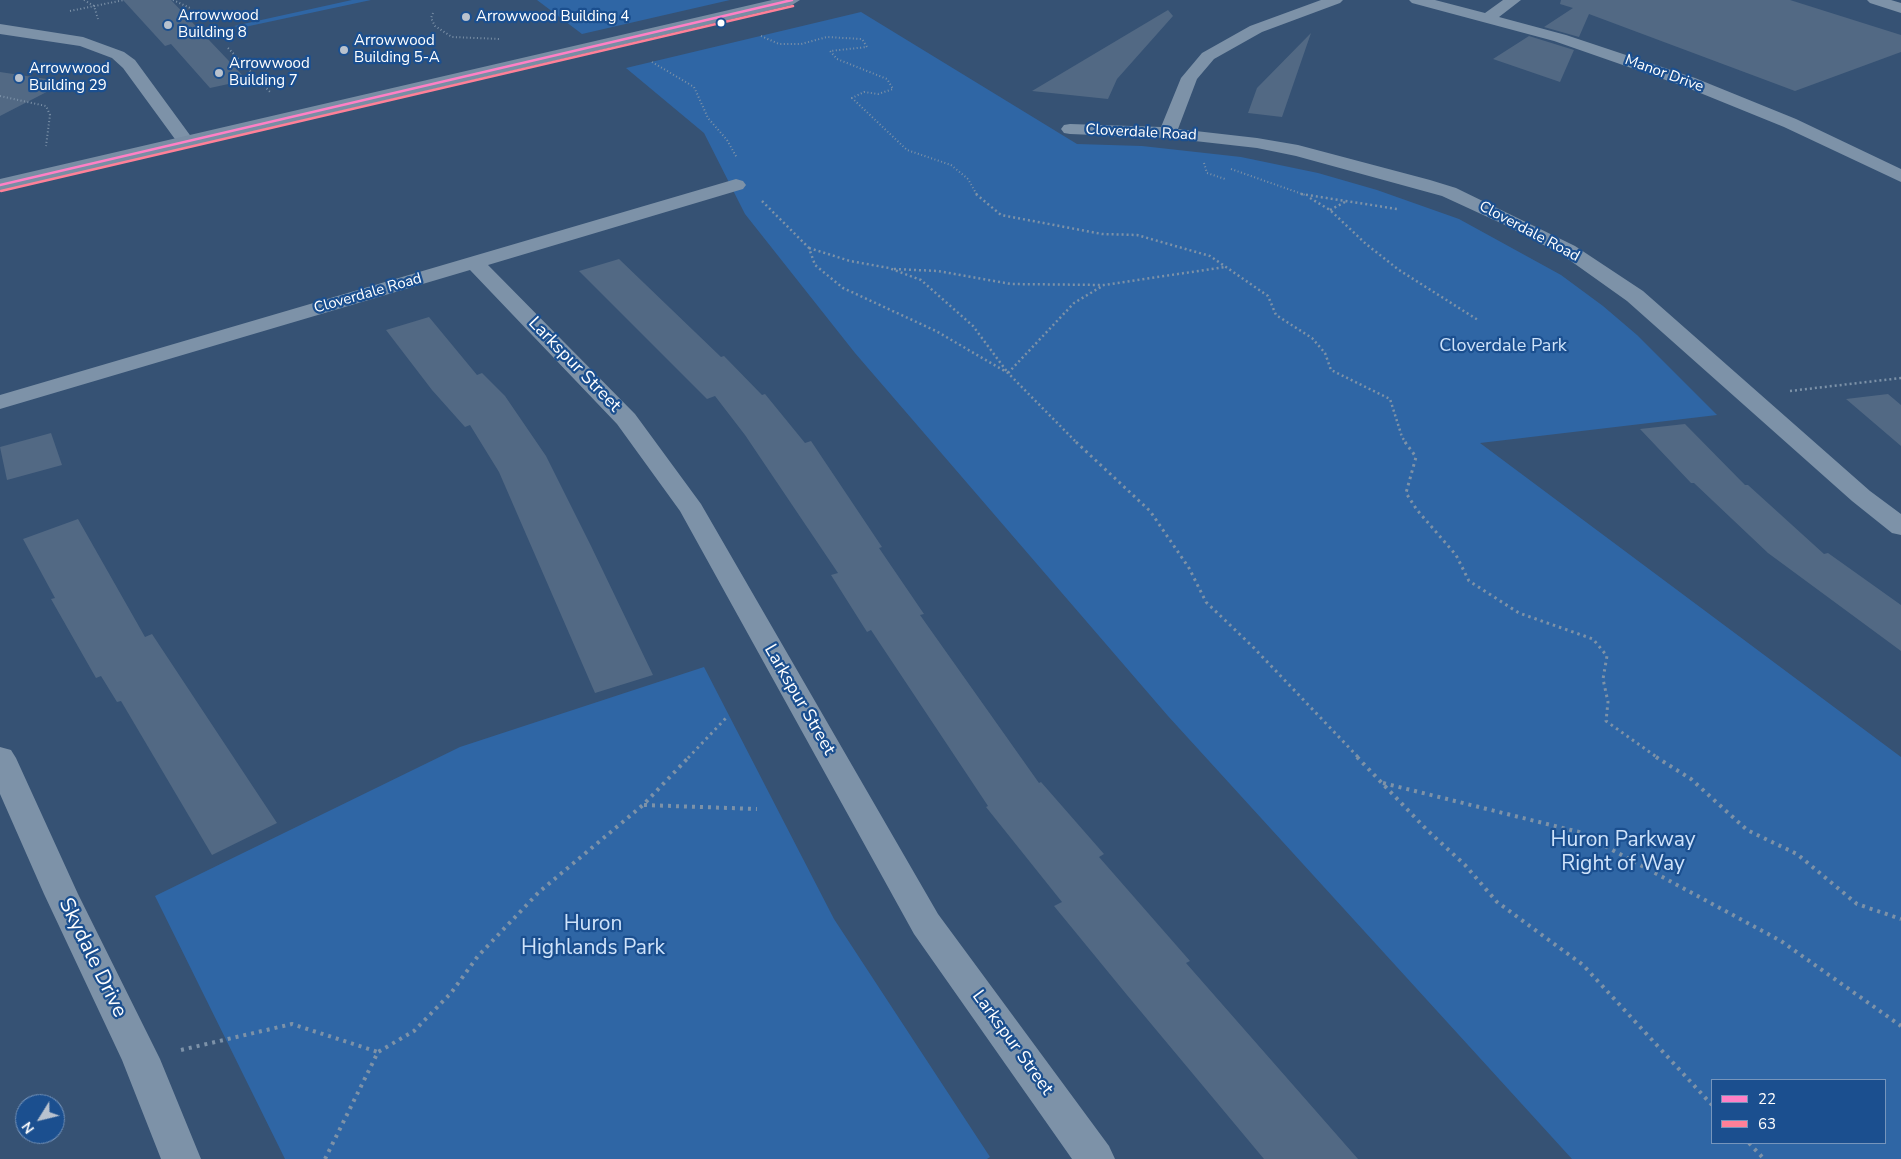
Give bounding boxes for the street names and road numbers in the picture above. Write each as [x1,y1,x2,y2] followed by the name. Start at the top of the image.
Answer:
[1622,51,1706,97] street label: Manor Drive
[1085,121,1197,145] street label: Cloverdale Road
[1476,198,1582,266] street label: Cloverdale Road
[312,270,424,318] street label: Cloverdale Road
[523,313,625,417] street label: Larkspur Street
[759,641,839,759] street label: Larkspur Street
[52,894,132,1022] street label: Skydale Drive
[967,986,1057,1100] street label: Larkspur Street

